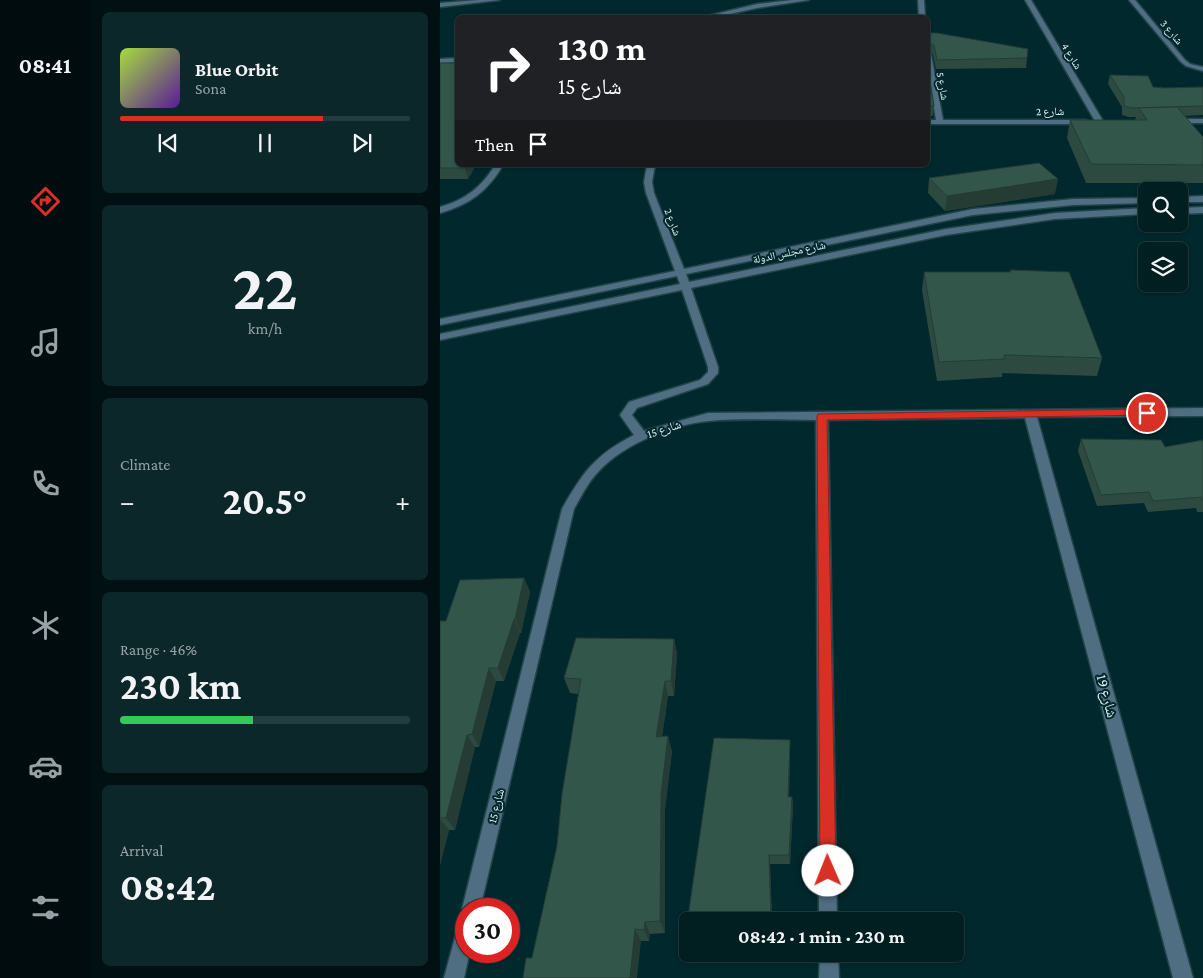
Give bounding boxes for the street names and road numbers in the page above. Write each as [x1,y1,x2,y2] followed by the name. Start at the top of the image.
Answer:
[1158,17,1186,47] street label: شارع 3
[1059,41,1085,72] street label: شارع 4
[934,71,951,101] street label: شارع 5
[1036,105,1064,118] street label: شارع 2
[661,207,684,238] street label: شارع 2
[752,238,827,267] street label: شارع مجلس الدولة
[645,417,683,442] street label: شارع 15
[1092,673,1120,720] street label: شارع 19
[485,787,508,825] street label: شارع 15

